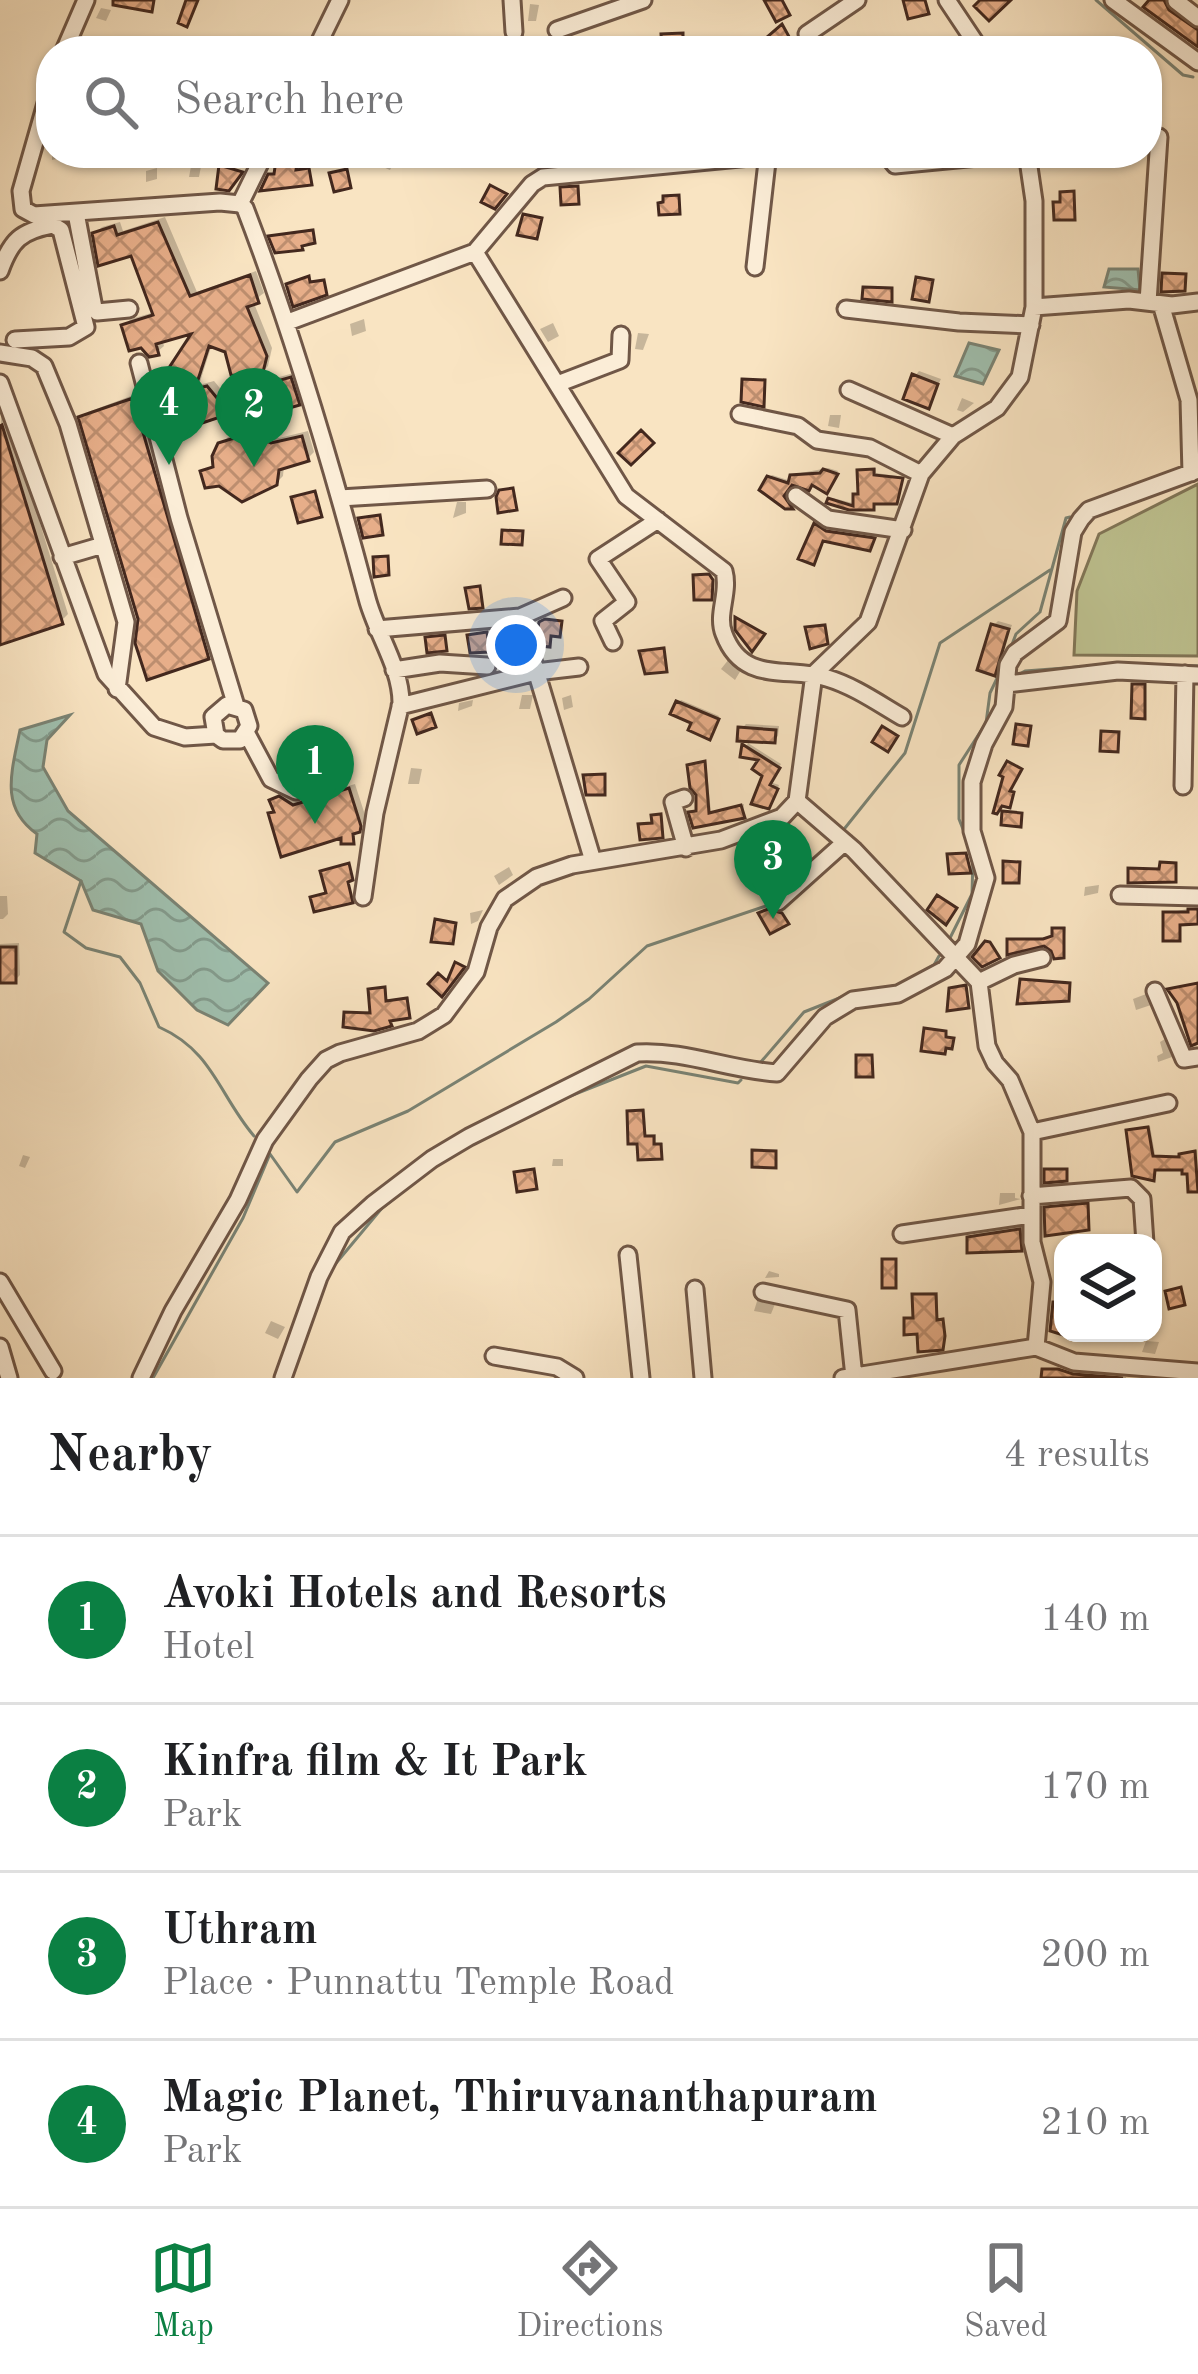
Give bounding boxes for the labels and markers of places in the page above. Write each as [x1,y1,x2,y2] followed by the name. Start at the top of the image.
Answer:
[130,366,208,465] pin: 4
[215,368,293,467] pin: 2
[276,725,354,824] pin: 1
[734,820,812,919] pin: 3

